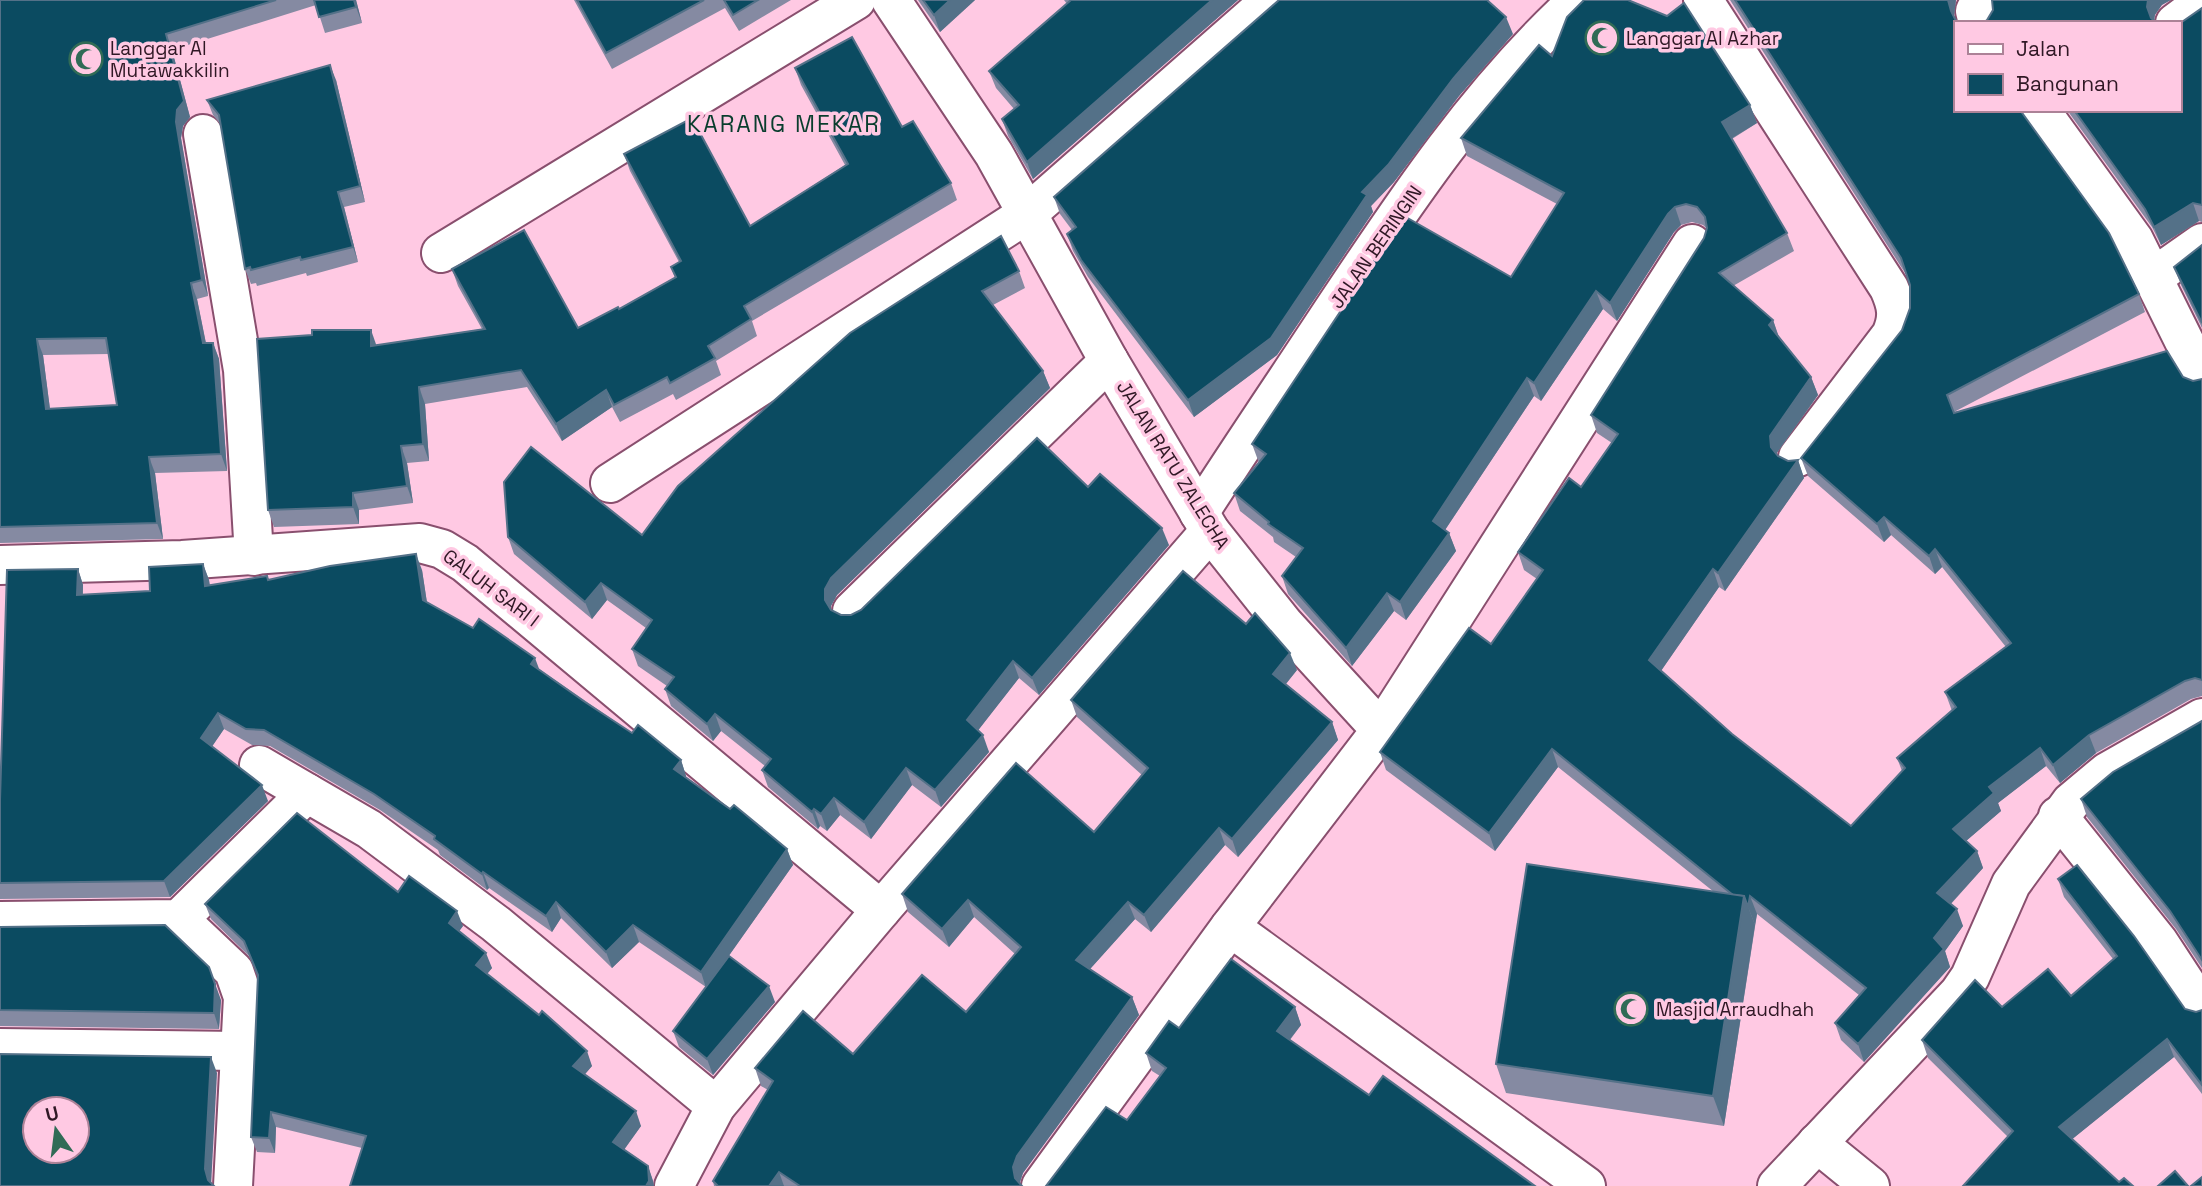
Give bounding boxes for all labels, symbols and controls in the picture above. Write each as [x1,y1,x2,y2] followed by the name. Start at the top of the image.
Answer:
[1583,19,1621,57] mosque icon: Langgar Al Azhar
[1954,21,2181,112] legend
[1626,26,1779,51] place label: Langgar Al Azhar
[2016,35,2070,62] text: Jalan
[110,36,230,83] place label: Langgar Al Mutawakkilin
[67,40,105,78] mosque icon: Langgar Al Mutawakkilin
[2016,70,2119,97] text: Bangunan
[687,109,881,139] district label: KARANG MEKAR
[1324,181,1428,313] street label: JALAN BERINGIN
[1111,376,1235,554] street label: JALAN RATU ZALECHA
[438,544,544,632] street label: GALUH SARI I
[1612,990,1650,1028] mosque icon: Masjid Arraudhah
[1656,997,1814,1022] place label: Masjid Arraudhah
[21,1095,91,1165] north arrow
[43,1100,61,1128] text: U

